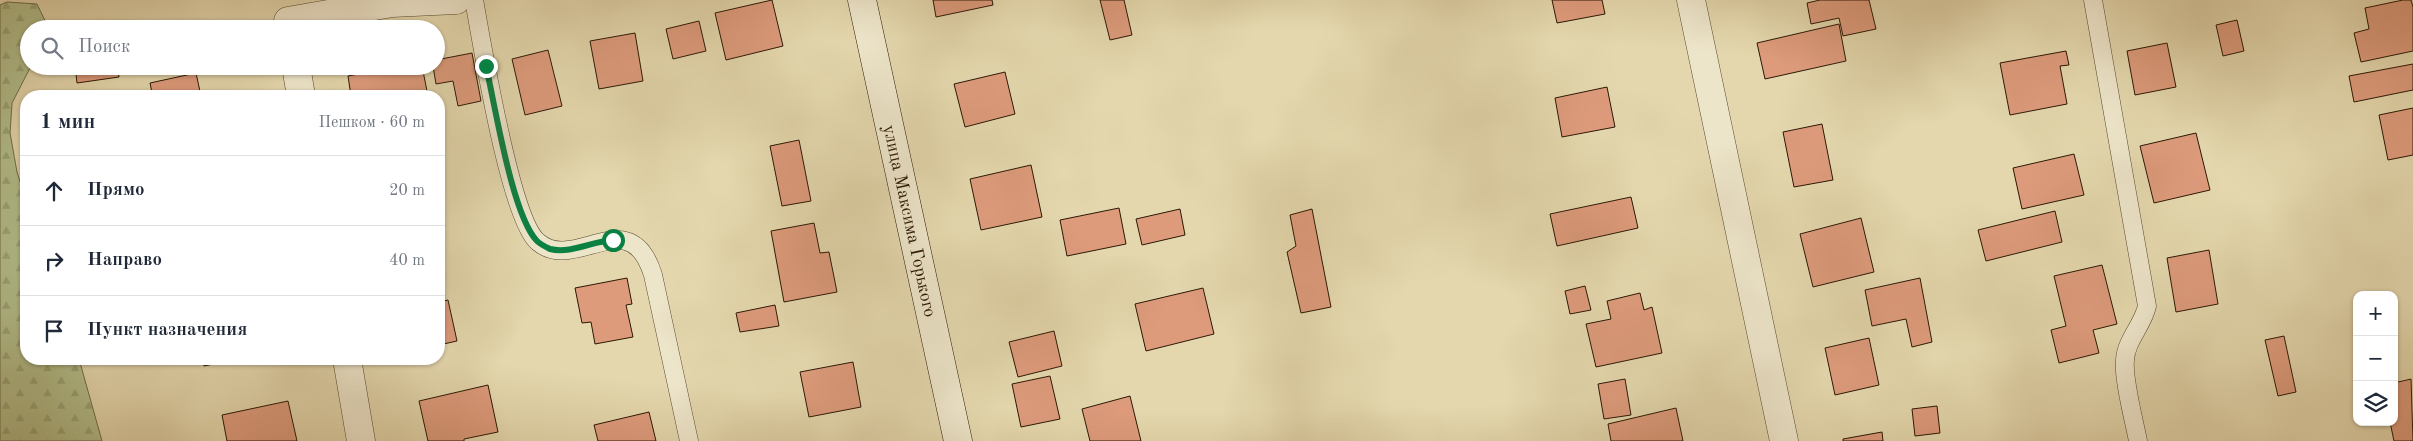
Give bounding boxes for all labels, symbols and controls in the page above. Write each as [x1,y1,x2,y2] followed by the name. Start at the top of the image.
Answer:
[20,20,445,75] search box
[38,34,66,62] icon: search
[78,38,130,57] text: Поиск
[475,55,498,78] route end
[40,112,95,133] text: 1 мин
[318,115,425,131] text: Пешком · 60 m
[879,123,939,319] street label: улица Максима Горького
[40,177,68,205] icon: ahead
[87,181,145,200] text: Прямо
[389,183,425,199] text: 20 m
[602,229,625,252] route start
[40,247,68,275] icon: right
[87,251,162,270] text: Направо
[389,253,425,269] text: 40 m
[2353,291,2398,426] map controls
[2353,291,2398,336] button: +
[40,317,68,345] icon: arrive
[87,321,247,340] text: Пункт назначения
[2353,336,2398,381] button: −
[2353,381,2398,426] button: layers

